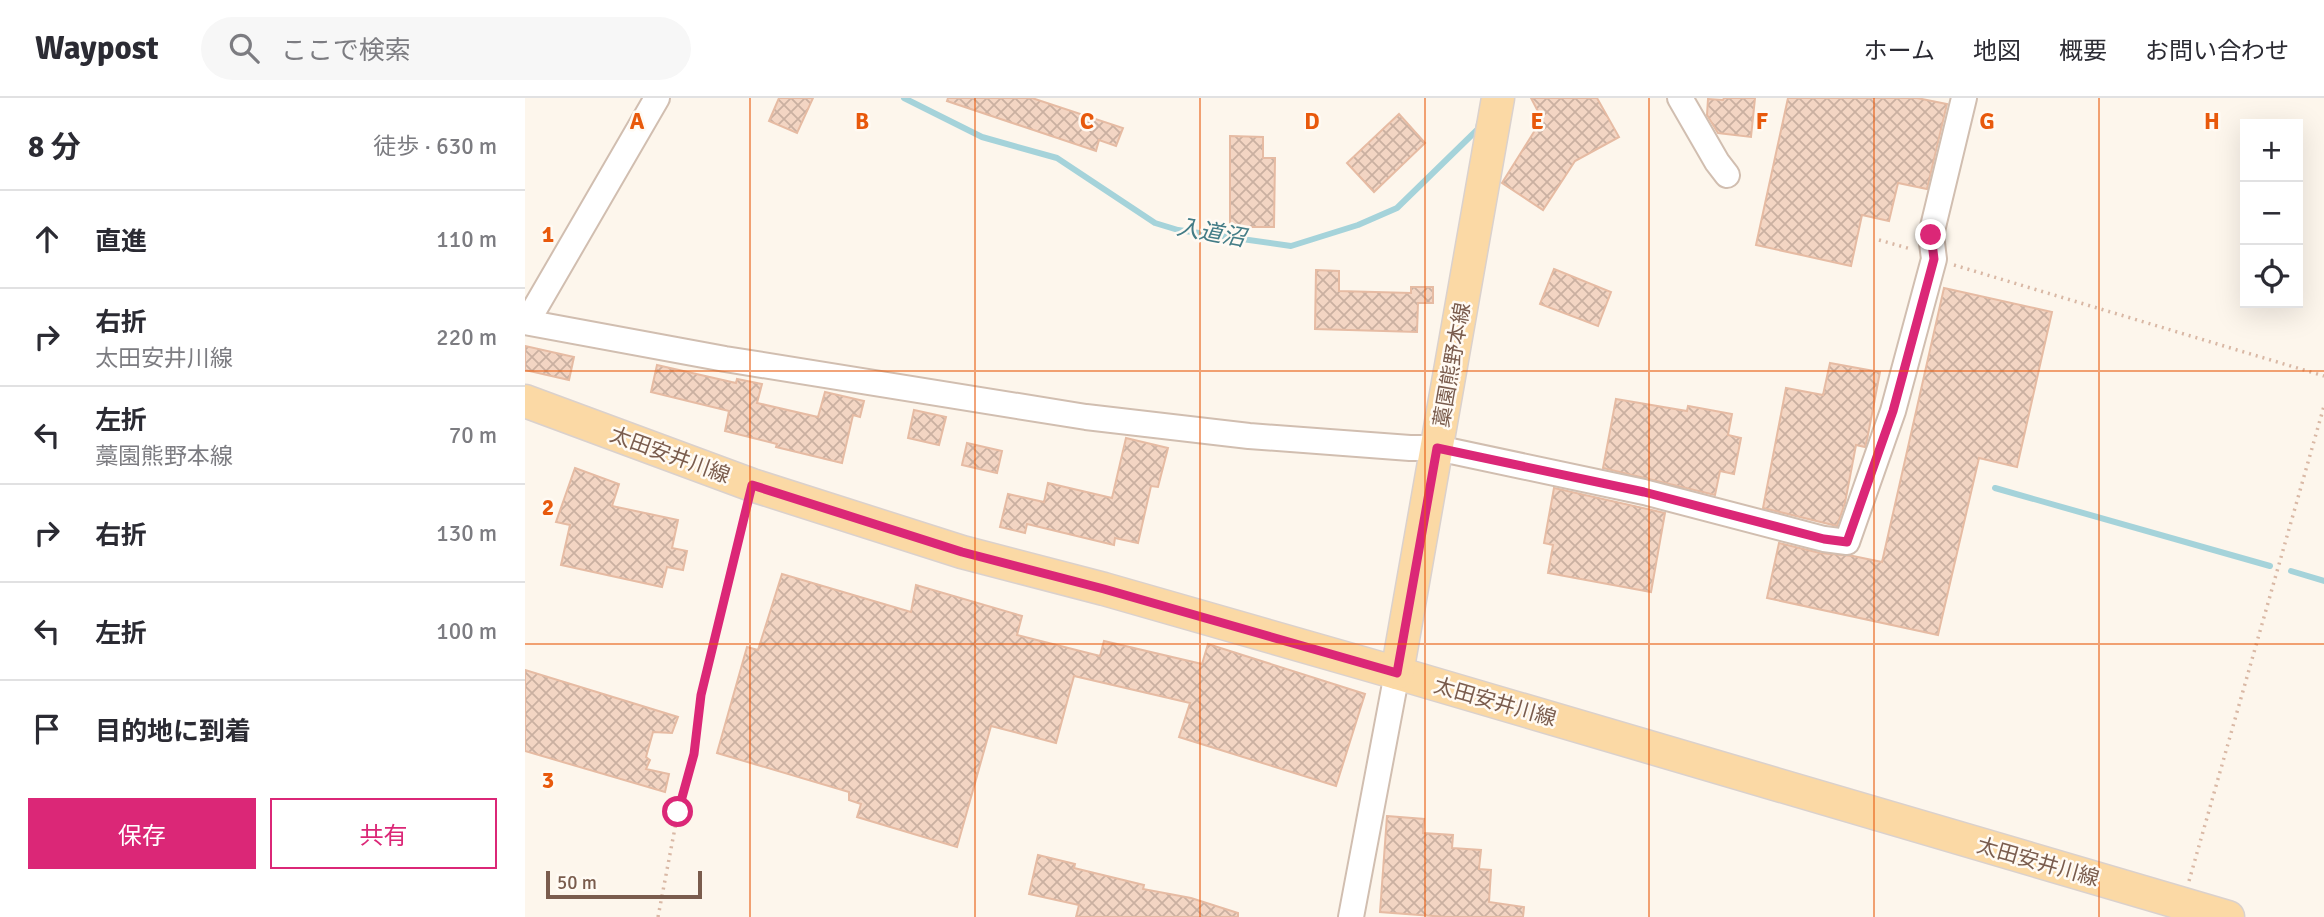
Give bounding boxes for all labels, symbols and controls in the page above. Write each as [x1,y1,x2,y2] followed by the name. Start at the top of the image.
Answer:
[201,17,691,80] search box
[35,28,159,69] text: Waypost
[225,29,263,67] icon: search
[281,35,411,67] text: ここで検索
[1864,36,1935,66] text: ホーム
[1973,36,2021,66] text: 地図
[2059,36,2107,66] text: 概要
[2145,36,2289,66] text: お問い合わせ
[630,107,645,136] text: A
[855,107,869,136] text: B
[1080,107,1094,136] text: C
[1304,107,1320,136] text: D
[1530,107,1544,136] text: E
[1756,107,1768,136] text: F
[1979,107,1995,136] text: G
[2204,107,2220,136] text: H
[2240,119,2303,308] map controls
[2240,119,2303,182] button: +
[28,129,81,166] text: 8 分
[373,132,497,161] text: 徒歩 · 630 m
[2240,182,2303,245] button: −
[1174,212,1250,253] water label: 入道沼
[1915,219,1946,250] route end
[28,220,66,258] icon: ahead
[542,220,554,249] text: 1
[436,225,497,254] text: 110 m
[95,226,147,258] text: 直進
[2240,245,2303,308] button: locate
[1428,301,1476,429] street label: 藁園熊野本線
[95,307,147,339] text: 右折
[28,318,66,356] icon: right
[436,323,497,352] text: 220 m
[95,344,233,373] text: 太田安井川線
[95,405,147,437] text: 左折
[28,416,66,454] icon: left
[449,421,497,450] text: 70 m
[606,421,734,489] street label: 太田安井川線
[95,442,233,471] text: 藁園熊野本線
[542,493,554,522] text: 2
[28,514,66,552] icon: right
[436,519,497,548] text: 130 m
[95,520,147,552] text: 右折
[28,612,66,650] icon: left
[436,617,497,646] text: 100 m
[95,618,147,650] text: 左折
[1431,672,1559,732] street label: 太田安井川線
[28,710,66,748] icon: arrive
[95,716,251,748] text: 目的地に到着
[542,766,554,795] text: 3
[662,796,693,827] route start
[28,798,256,869] button: 保存
[270,798,497,869] button: 共有
[1974,832,2102,892] street label: 太田安井川線
[546,868,702,900] scale bar
[557,871,597,895] text: 50 m

